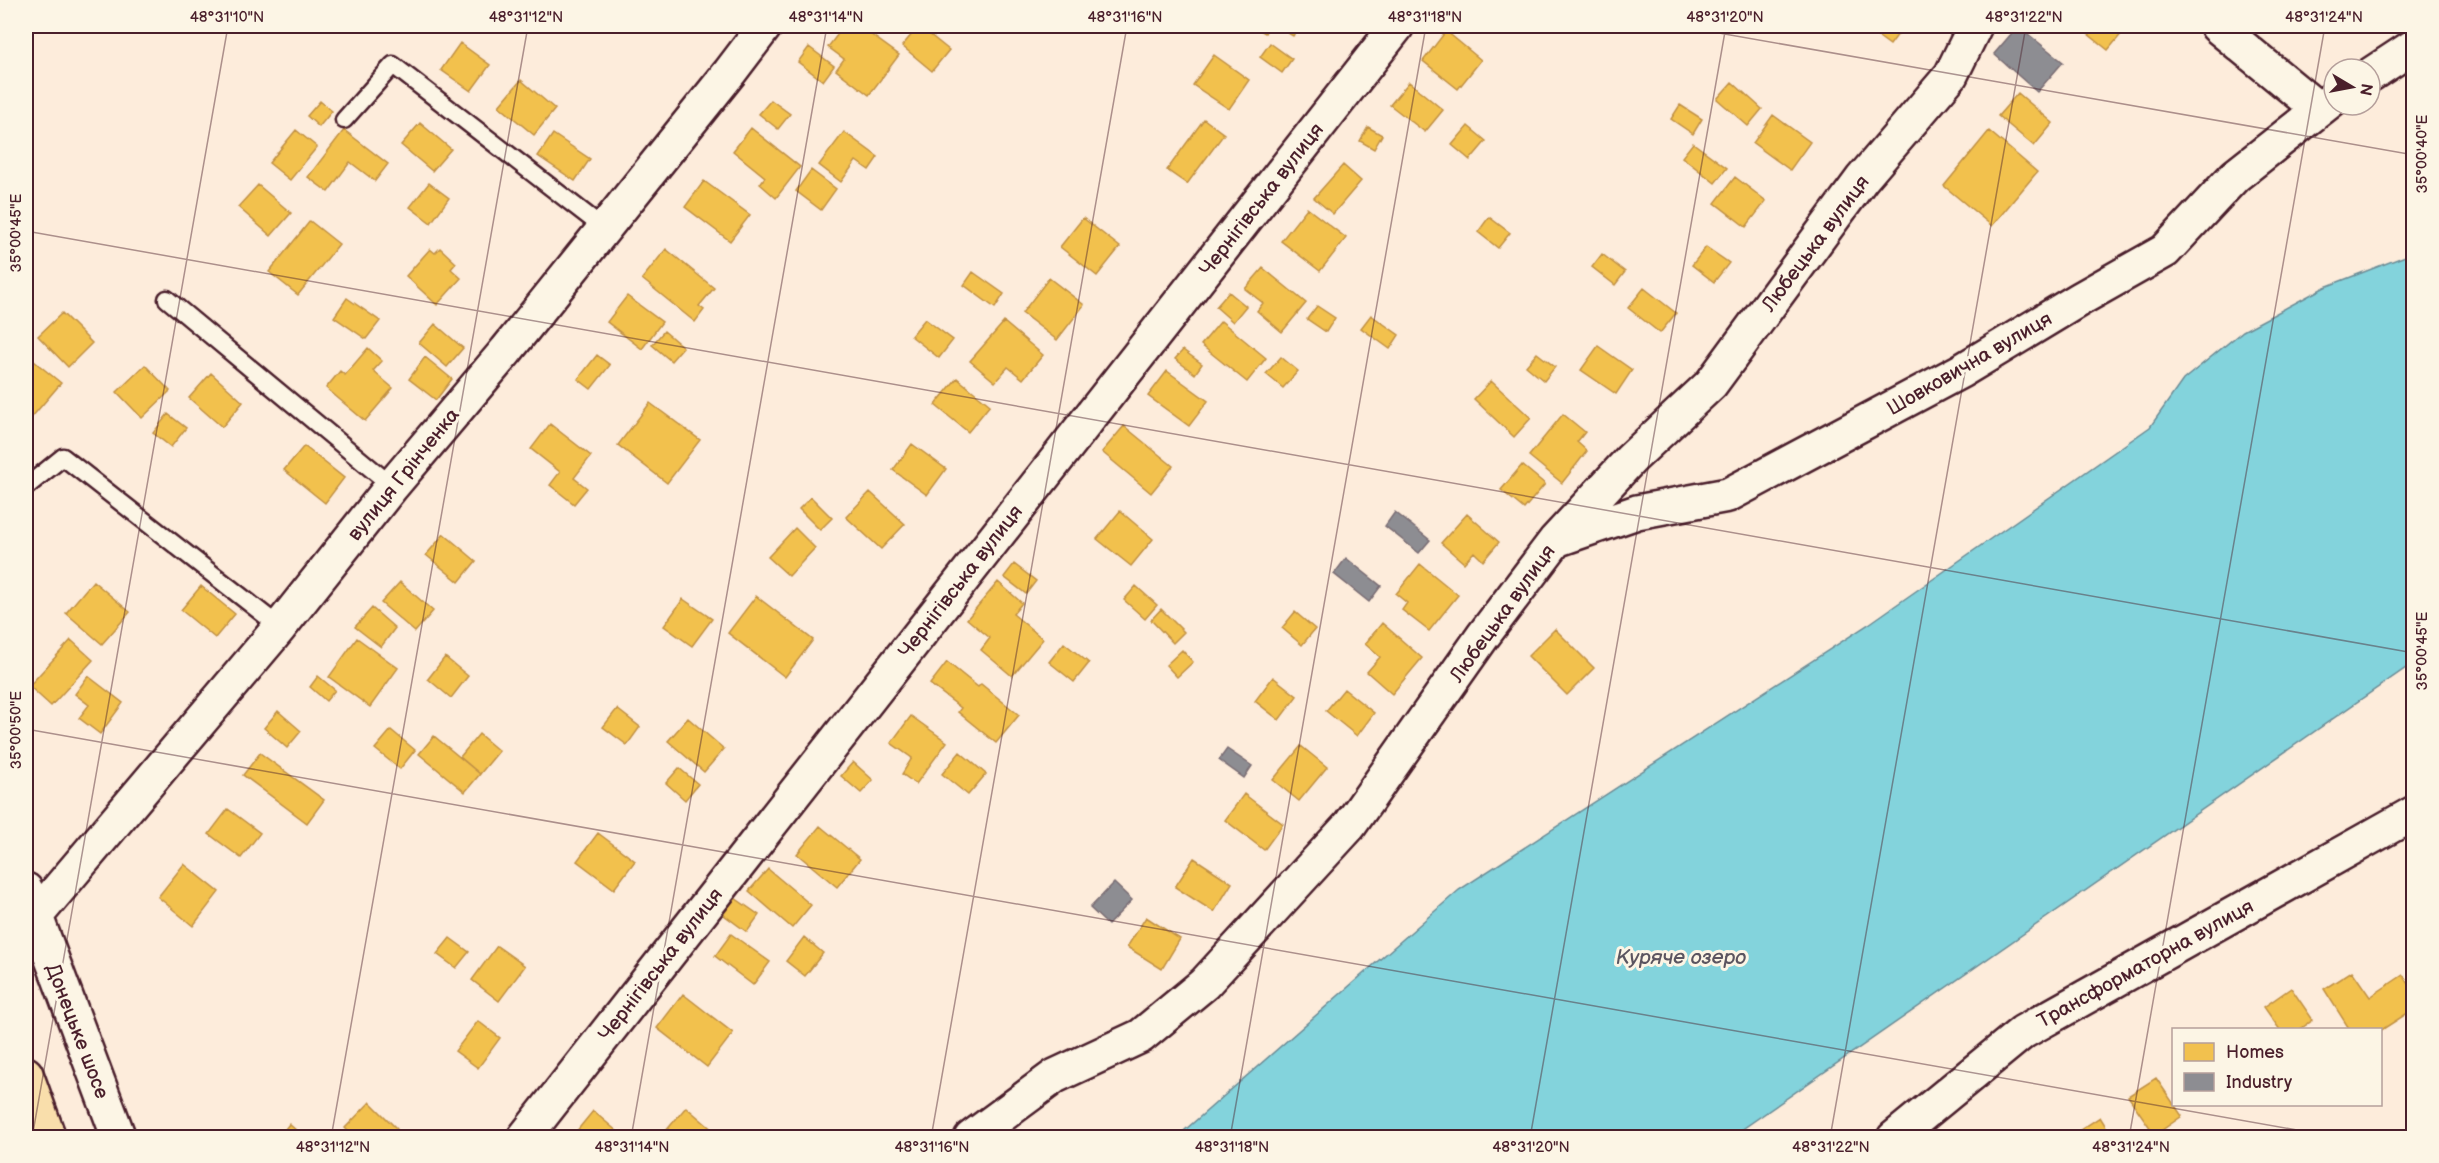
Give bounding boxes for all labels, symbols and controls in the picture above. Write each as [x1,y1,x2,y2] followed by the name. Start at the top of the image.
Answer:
[190,8,264,27] text: 48°31'10"N
[489,8,563,27] text: 48°31'12"N
[788,8,864,27] text: 48°31'14"N
[1087,8,1163,27] text: 48°31'16"N
[1388,8,1462,27] text: 48°31'18"N
[1686,8,1764,27] text: 48°31'20"N
[1985,8,2063,27] text: 48°31'22"N
[2285,8,2363,27] text: 48°31'24"N
[2322,57,2382,117] north arrow
[2355,82,2376,97] text: N
[2413,114,2432,194] text: 35°00'40"E
[1195,118,1329,281] street label: Чернігівська вулиця
[1756,171,1875,317] street label: Любецька вулиця
[7,194,26,272] text: 35°00'45"E
[1883,307,2056,421] street label: Шовковична вулиця
[343,403,465,546] street label: вулиця Грінченка
[894,500,1028,663] street label: Чернігівська вулиця
[1444,540,1561,688] street label: Любецька вулиця
[2413,612,2432,690] text: 35°00'45"E
[7,691,26,769] text: 35°00'50"E
[594,883,728,1046] street label: Чернігівська вулиця
[2033,894,2258,1033] street label: Трансформаторна вулиця
[1616,945,1746,970] water label: Куряче озеро
[40,960,114,1102] street label: Донецьке шосе
[2172,1028,2382,1106] legend
[2226,1042,2284,1063] text: Homes
[2226,1072,2293,1093] text: Industry
[296,1138,370,1157] text: 48°31'12"N
[594,1138,670,1157] text: 48°31'14"N
[894,1138,970,1157] text: 48°31'16"N
[1195,1138,1269,1157] text: 48°31'18"N
[1492,1138,1570,1157] text: 48°31'20"N
[1792,1138,1870,1157] text: 48°31'22"N
[2092,1138,2170,1157] text: 48°31'24"N

